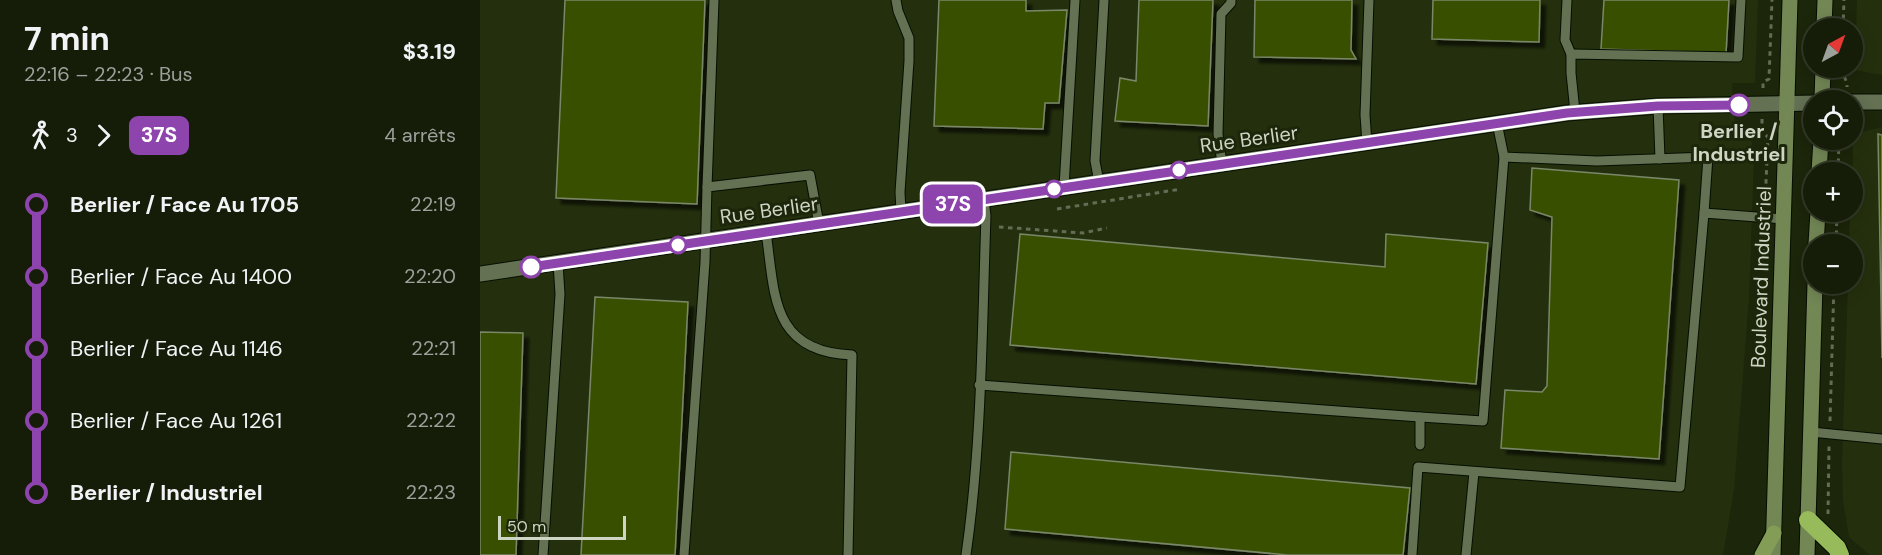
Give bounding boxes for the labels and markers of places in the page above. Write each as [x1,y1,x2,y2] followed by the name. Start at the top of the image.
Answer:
[1728,94,1750,116] marker: Berlier / Industriel
[1692,118,1786,167] place label: Berlier / Industriel
[1170,161,1188,179] unlabelled marker
[1045,180,1063,198] unlabelled marker
[669,236,687,254] unlabelled marker
[520,256,542,278] unlabelled marker

